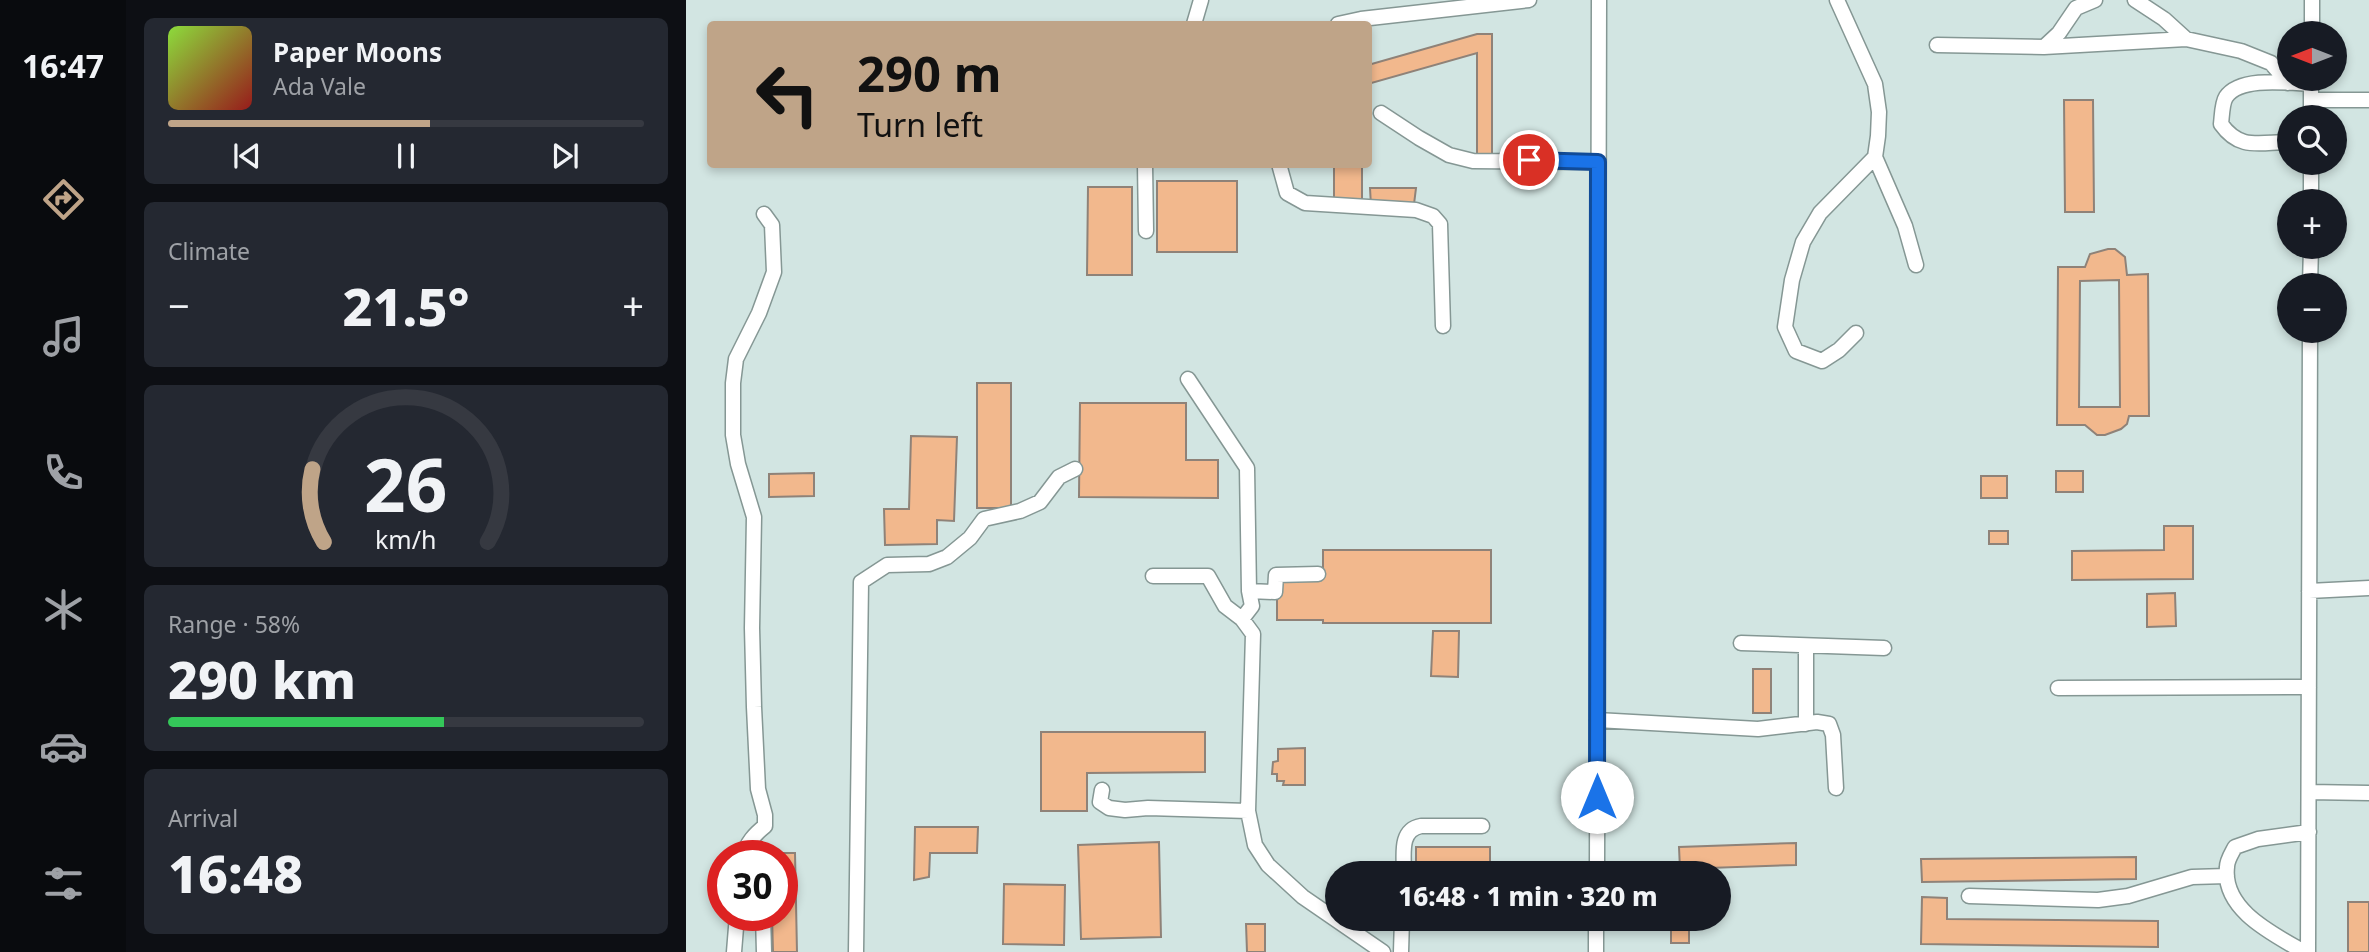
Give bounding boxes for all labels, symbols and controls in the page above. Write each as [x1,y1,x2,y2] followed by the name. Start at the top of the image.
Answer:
[2277,21,2347,91] north arrow
[2277,21,2347,343] map controls
[273,34,442,70] text: Paper Moons
[857,40,1002,106] text: 290 m
[22,44,104,87] text: 16:47
[742,49,833,140] icon: left
[273,70,366,102] text: Ada Vale
[857,103,983,146] text: Turn left
[2277,105,2347,175] button: search
[1499,130,1559,190] pin
[228,137,266,175] icon: previous
[387,137,425,175] icon: pause
[546,137,584,175] icon: next
[1510,141,1548,179] icon: arrive
[39,175,88,224] icon: directions
[2277,189,2347,259] button: +
[168,235,250,267] text: Climate
[343,270,469,341] text: 21.5°
[2277,273,2347,343] button: −
[168,279,190,331] text: −
[622,279,644,331] text: +
[39,312,88,361] icon: music
[364,434,448,533] text: 26
[39,448,88,497] icon: phone
[375,522,437,556] text: km/h
[39,585,88,634] icon: climate
[168,608,300,640] text: Range · 58%
[168,643,356,714] text: 290 km
[39,722,88,771] icon: car
[1560,760,1634,834] position arrow
[168,802,238,834] text: Arrival
[168,837,303,908] text: 16:48
[707,840,798,931] speed limit sign: 30
[39,859,88,908] icon: filters
[1398,878,1658,914] text: 16:48 · 1 min · 320 m

